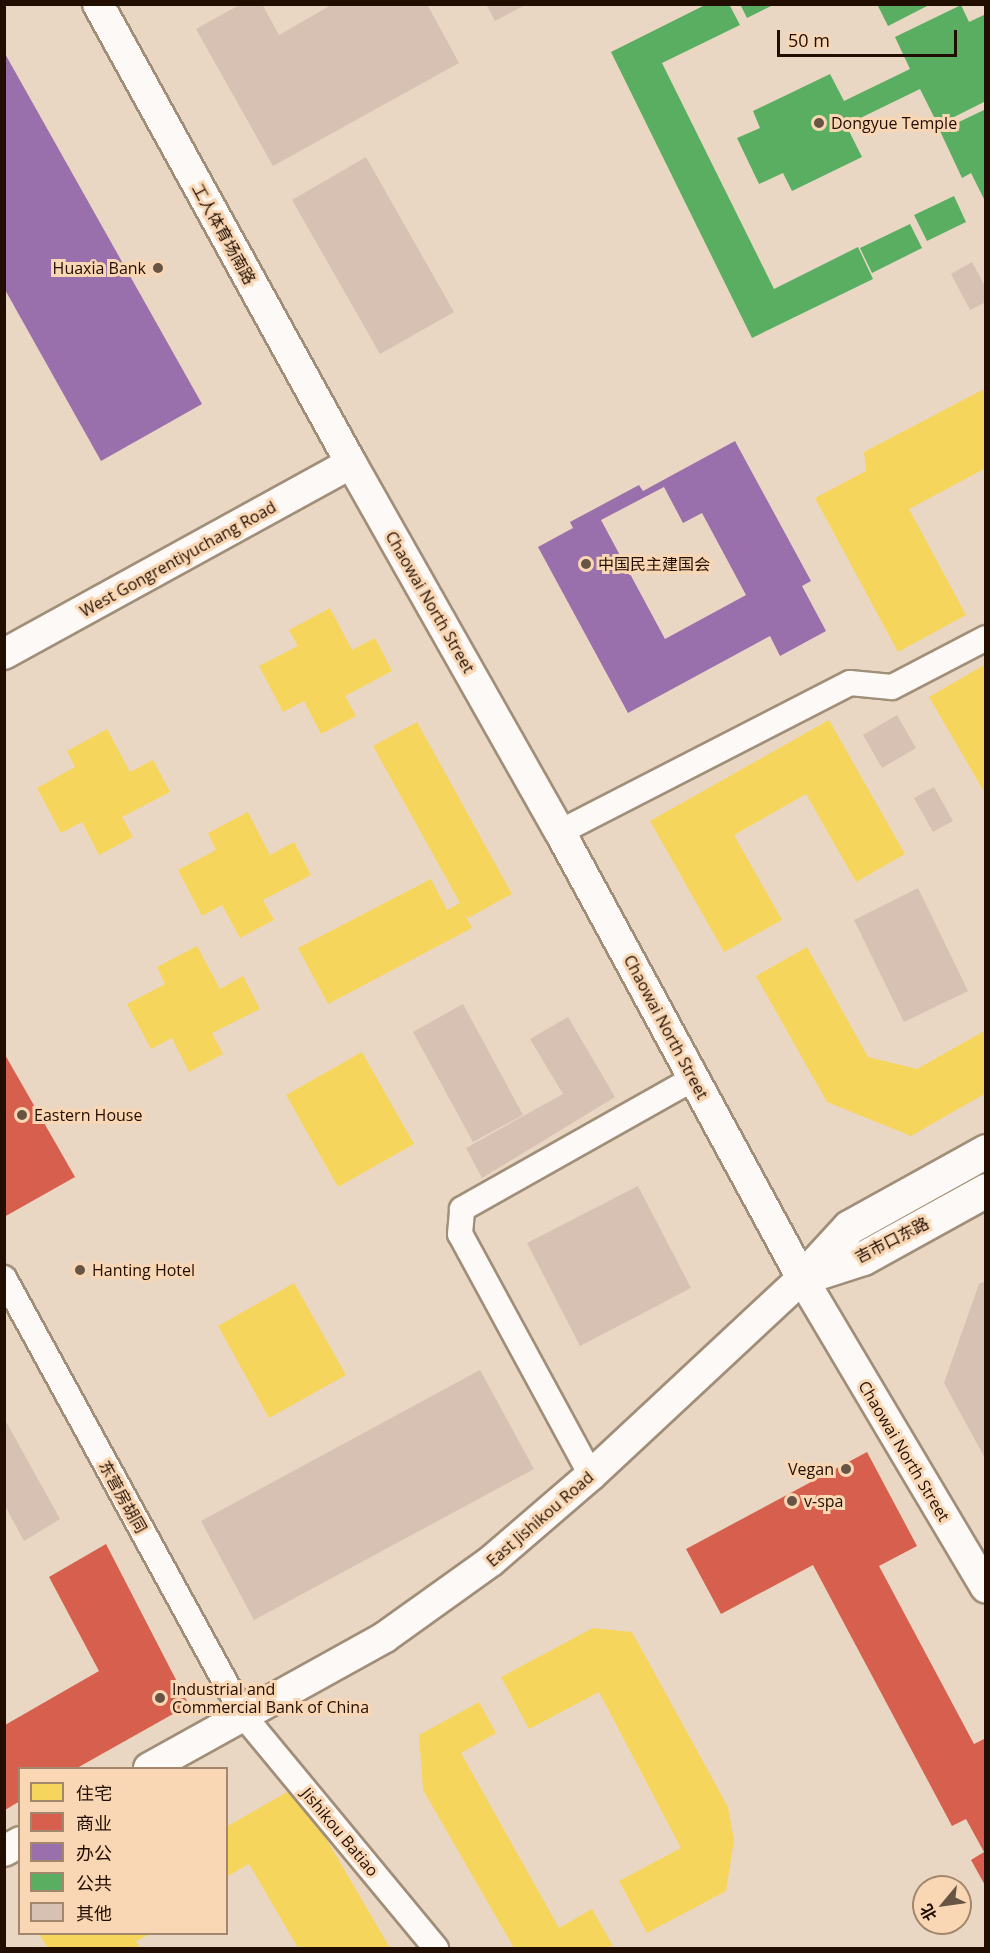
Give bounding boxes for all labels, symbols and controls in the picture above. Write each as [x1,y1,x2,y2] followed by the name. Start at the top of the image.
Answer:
[780,18,960,56] scale bar
[788,28,830,52] text: 50 m
[831,113,957,133] place label: Dongyue Temple
[812,116,826,130] marker: Dongyue Temple
[188,180,260,288] street label: 工人体育场南路
[53,258,146,278] place label: Huaxia Bank
[151,261,165,275] marker: Huaxia Bank
[77,497,279,621] street label: West Gongrentiyuchang Road
[382,528,478,676] street label: Chaowai North Street
[598,554,710,574] place label: 中国民主建国会
[579,557,593,571] marker: 中国民主建国会
[620,952,712,1102] street label: Chaowai North Street
[34,1105,142,1125] place label: Eastern House
[15,1108,29,1122] marker: Eastern House
[852,1213,932,1267] street label: 吉市口东路
[92,1260,195,1280] place label: Hanting Hotel
[73,1263,87,1277] marker: Hanting Hotel
[854,1377,954,1525] street label: Chaowai North Street
[95,1457,151,1537] street label: 东营房胡同
[788,1459,834,1479] place label: Vegan
[839,1462,853,1476] marker: Vegan
[483,1467,597,1571] street label: East Jishikou Road
[804,1491,843,1511] place label: v-spa
[785,1494,799,1508] marker: v-spa
[172,1679,369,1717] place label: Industrial and Commercial Bank of China
[153,1691,167,1705] marker: Industrial and Commercial Bank of China
[18,1767,228,1935] legend
[76,1781,112,1805] text: 住宅
[298,1784,382,1880] street label: Jishikou Batiao
[76,1811,112,1835] text: 商业
[76,1841,112,1865] text: 办公
[76,1871,112,1895] text: 公共
[912,1875,972,1935] north arrow
[915,1900,942,1925] text: 北
[76,1901,112,1925] text: 其他

